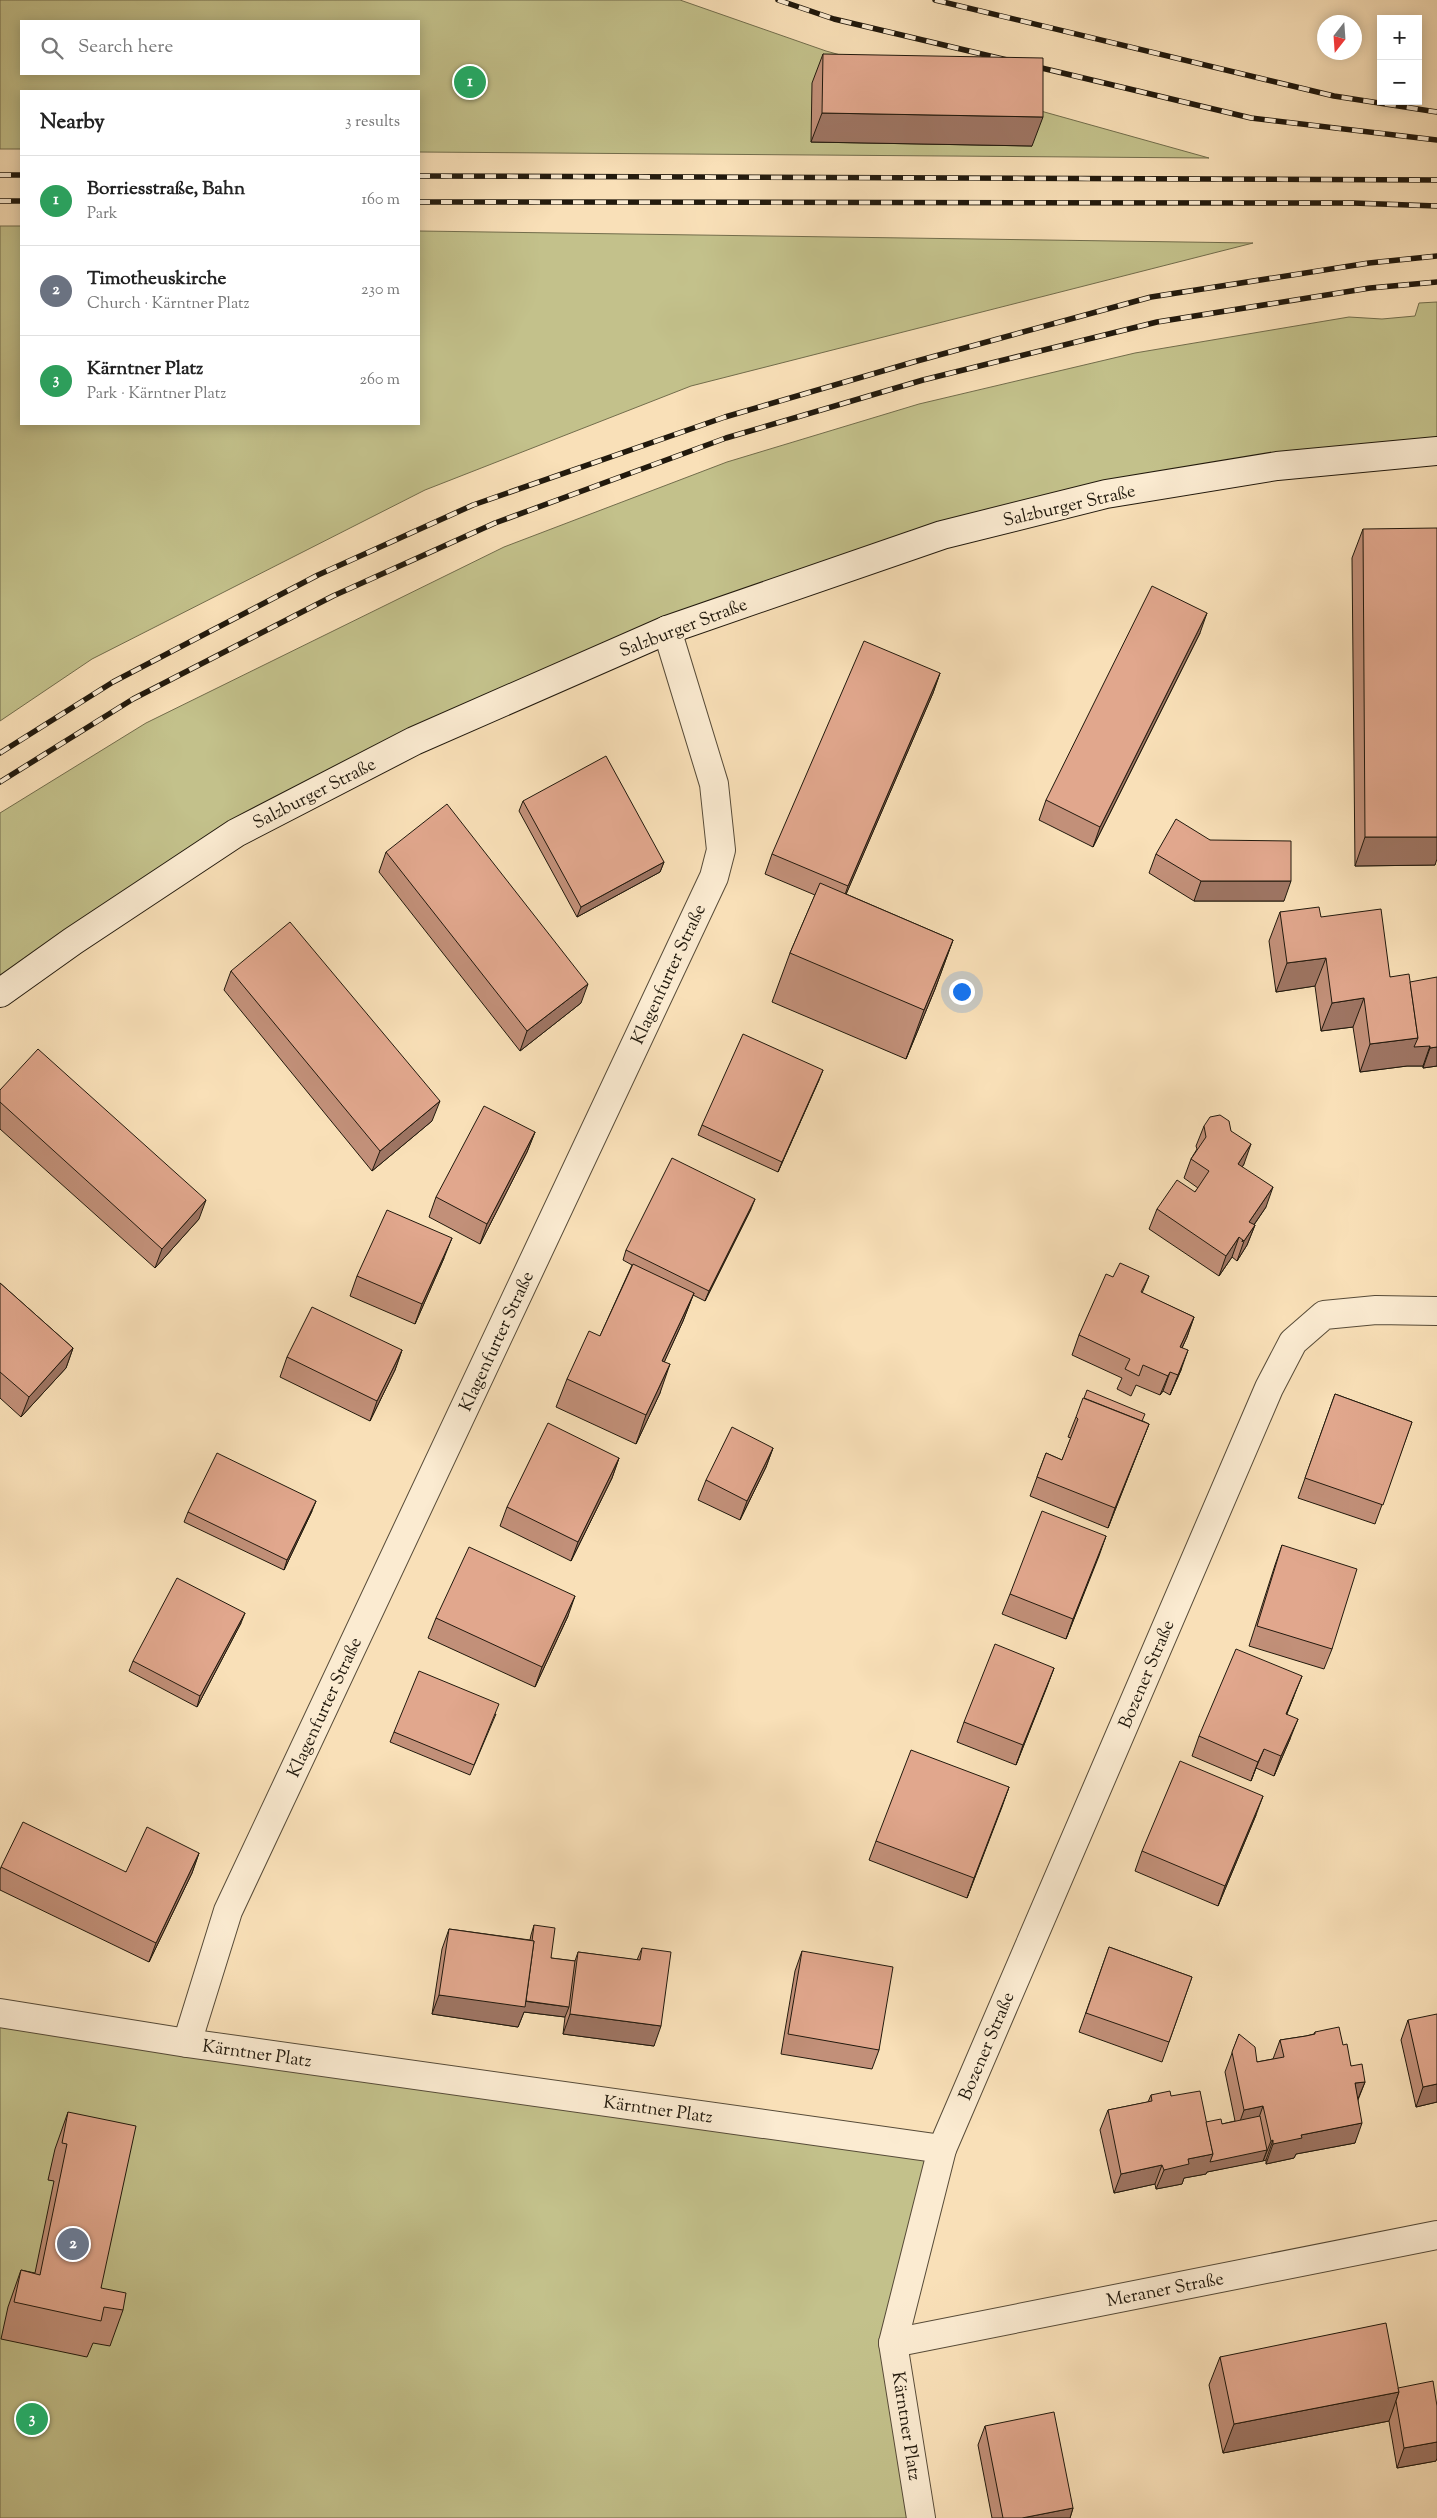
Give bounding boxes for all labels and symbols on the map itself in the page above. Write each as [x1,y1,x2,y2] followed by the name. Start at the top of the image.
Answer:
[1317,15,1362,60] north arrow
[454,63,486,101] pin: 1
[1001,479,1138,535] street label: Salzburger Straße
[616,593,751,665] street label: Salzburger Straße
[249,753,381,837] street label: Salzburger Straße
[626,900,714,1049] street label: Klagenfurter Straße
[949,979,975,1005] your location
[454,1267,542,1416] street label: Klagenfurter Straße
[1113,1616,1182,1733] street label: Bozener Straße
[282,1633,370,1782] street label: Klagenfurter Straße
[953,1988,1022,2105] street label: Bozener Straße
[200,2034,313,2076] street label: Kärntner Platz
[601,2090,714,2132] street label: Kärntner Platz
[57,2225,89,2263] pin: 2
[1105,2267,1226,2315] street label: Meraner Straße
[884,2370,927,2483] street label: Kärntner Platz
[16,2400,48,2438] pin: 3

